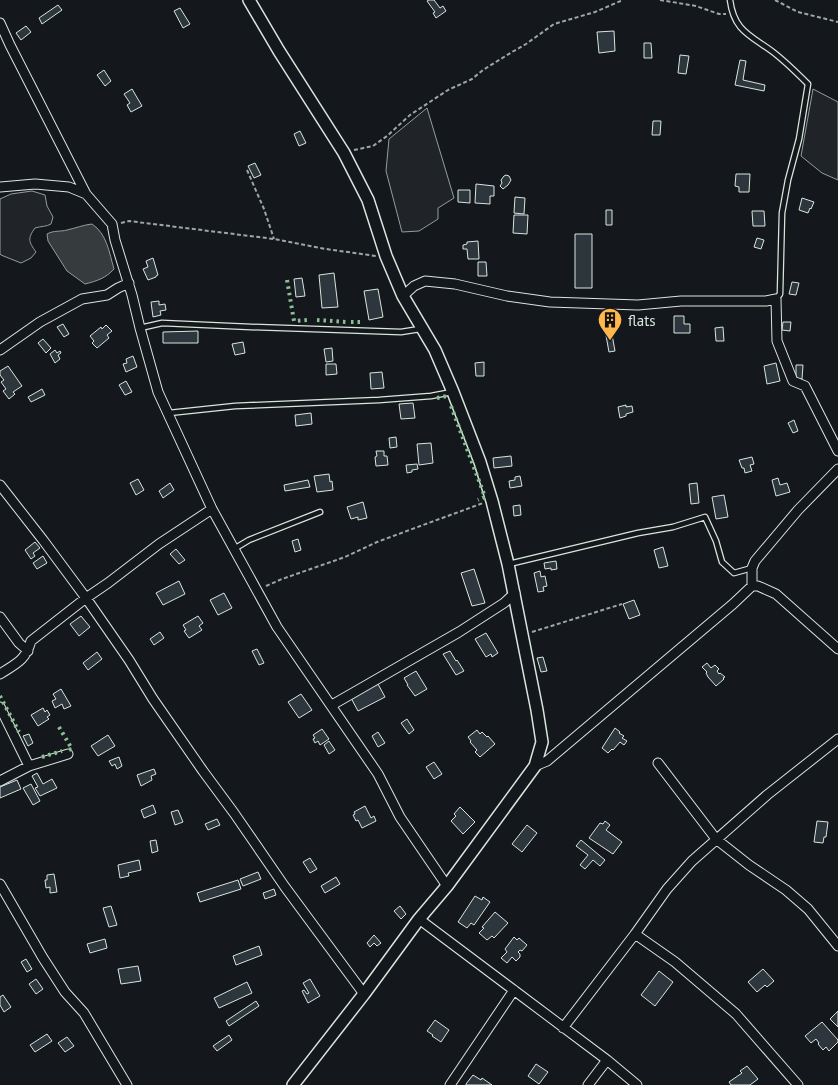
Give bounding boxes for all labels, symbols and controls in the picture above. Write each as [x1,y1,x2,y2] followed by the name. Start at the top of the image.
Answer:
[597,307,623,341] building icon: flats
[628,311,656,330] place label: flats

